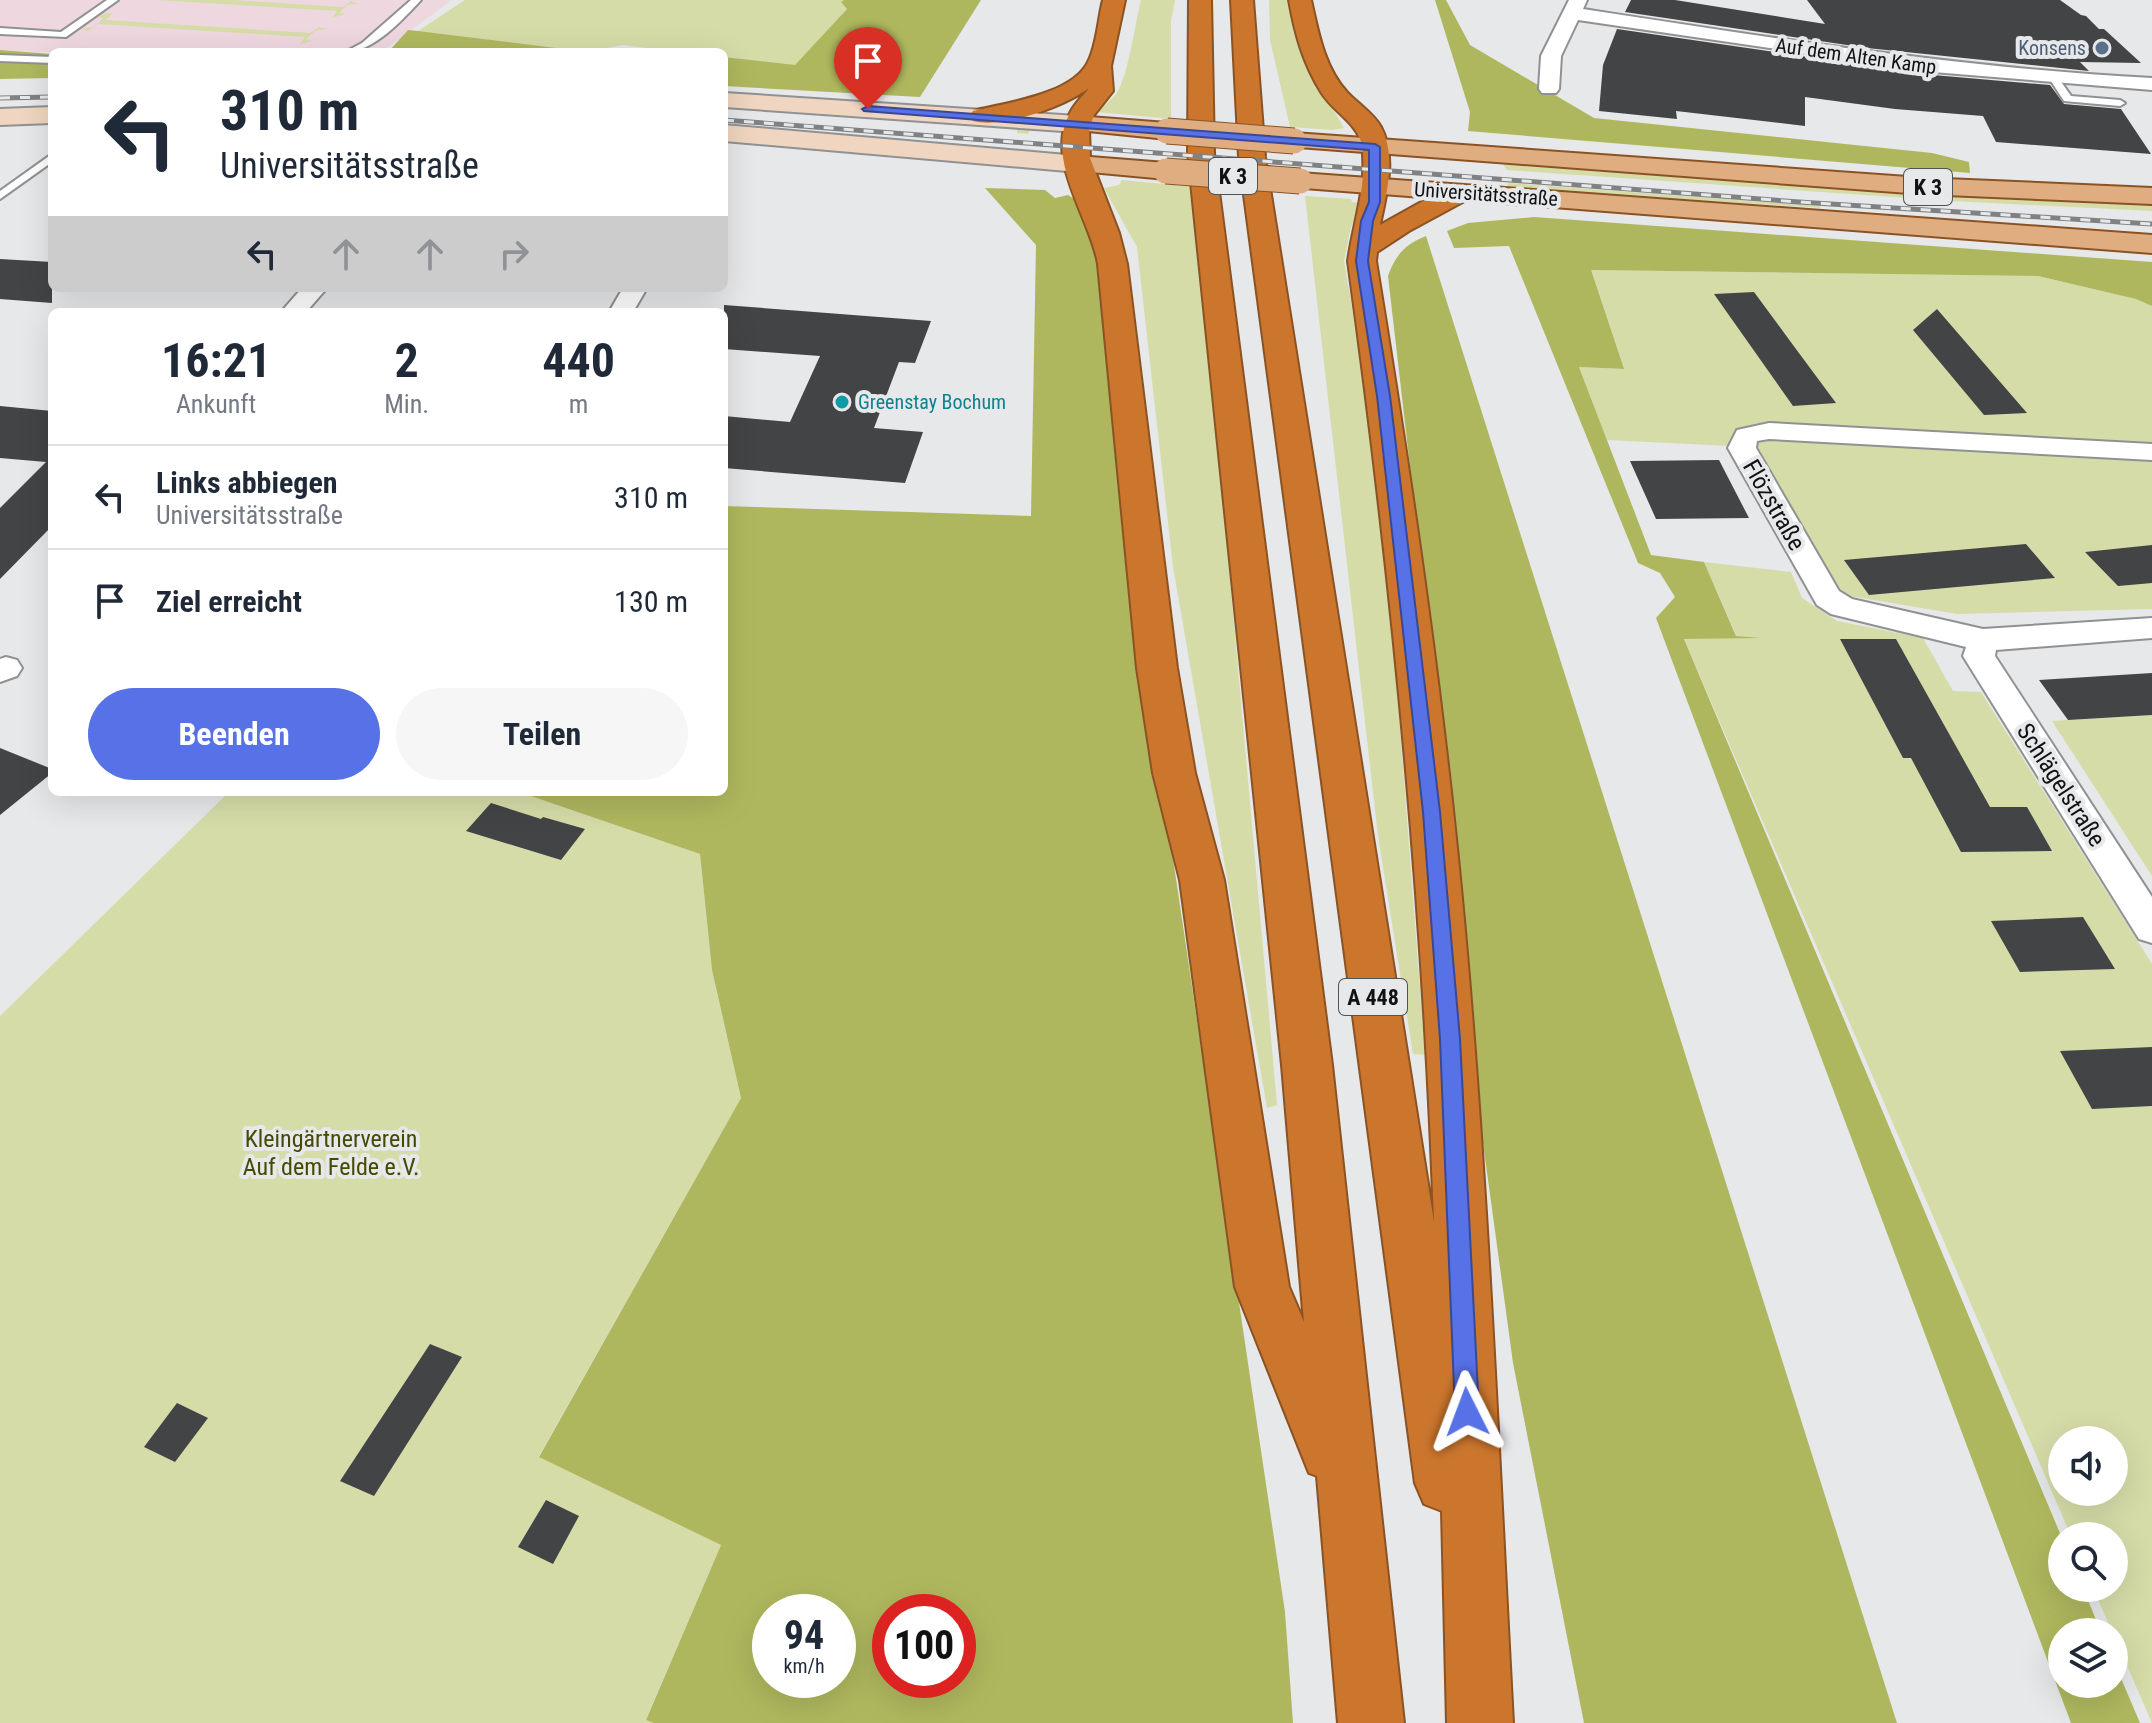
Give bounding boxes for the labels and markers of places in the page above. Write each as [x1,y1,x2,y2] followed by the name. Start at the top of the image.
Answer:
[834,27,902,109] pin
[2018,36,2086,60] place label: Konsens
[2093,39,2111,57] marker: Konsens
[858,390,1006,414] place label: Greenstay Bochum
[833,393,851,411] marker: Greenstay Bochum

